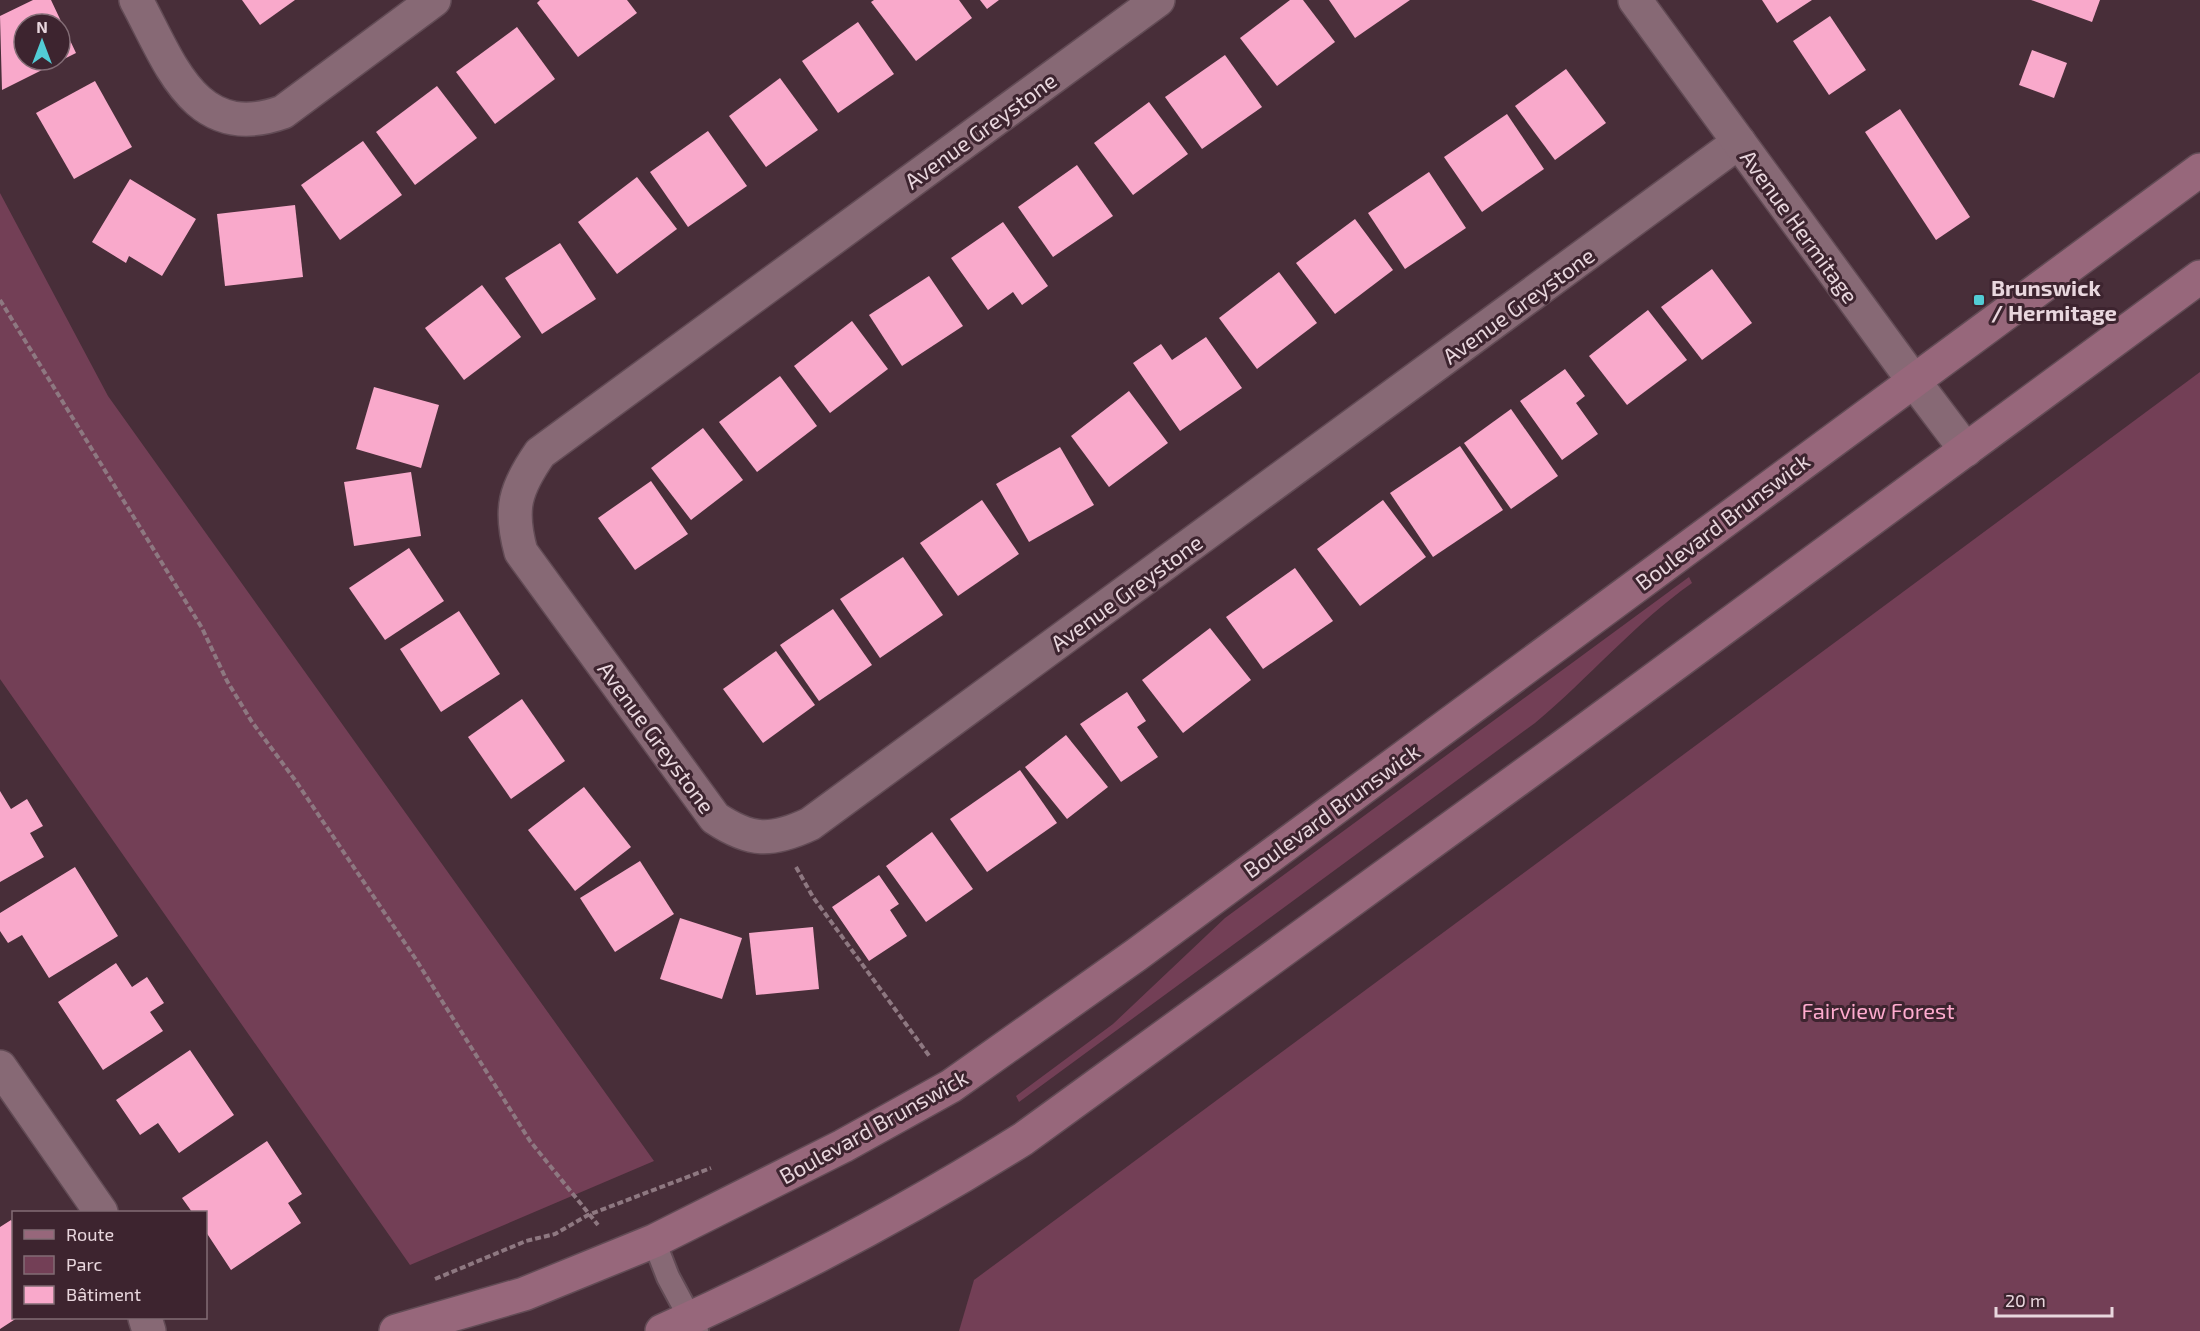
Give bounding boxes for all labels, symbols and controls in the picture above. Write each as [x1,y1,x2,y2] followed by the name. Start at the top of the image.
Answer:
[12,12,72,72] north arrow
[36,17,48,36] text: N
[899,66,1061,194] street label: Avenue Greystone
[1736,144,1864,308] street label: Avenue Hermitage
[1437,241,1599,369] street label: Avenue Greystone
[1991,274,2117,325] place label: Brunswick / Hermitage
[1972,293,1986,307] marker: Brunswick / Hermitage
[1630,447,1814,595] street label: Boulevard Brunswick
[1045,528,1207,656] street label: Avenue Greystone
[593,656,721,818] street label: Avenue Greystone
[1238,737,1424,883] street label: Boulevard Brunswick
[1801,997,1955,1023] park label: Fairview Forest
[774,1063,972,1189] street label: Boulevard Brunswick
[12,1211,207,1319] legend
[66,1223,114,1245] text: Route
[66,1253,102,1275] text: Parc
[1996,1280,2112,1318] scale bar
[66,1283,141,1305] text: Bâtiment
[2005,1289,2046,1311] text: 20 m

